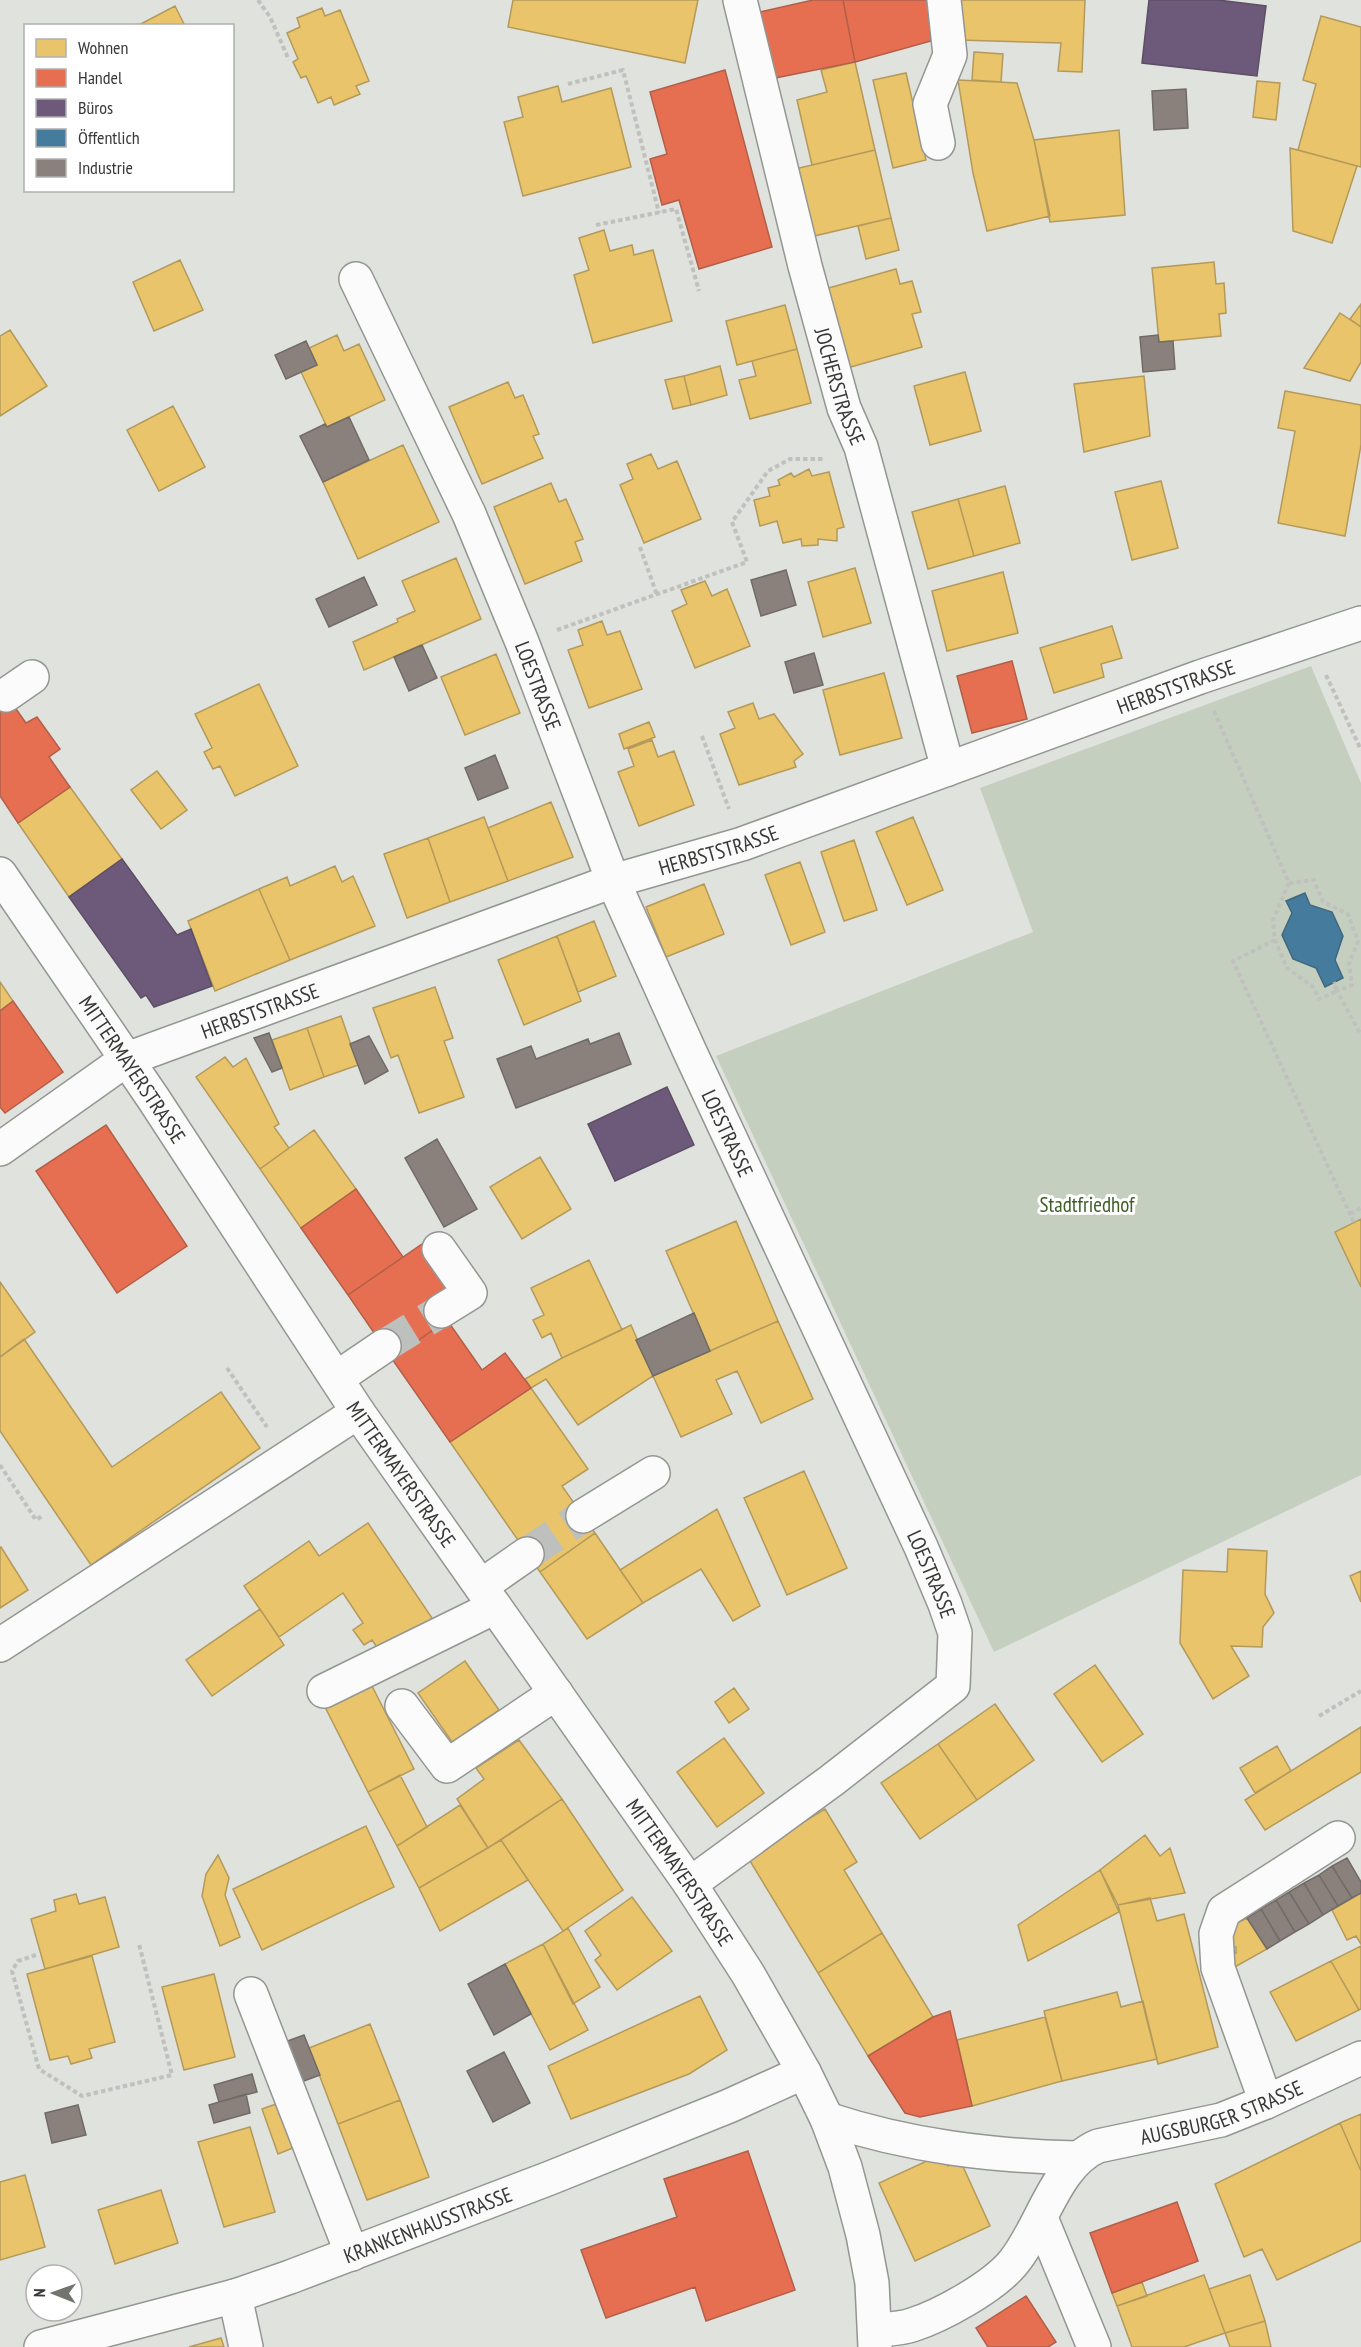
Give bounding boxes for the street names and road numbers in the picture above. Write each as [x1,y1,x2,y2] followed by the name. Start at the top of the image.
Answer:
[809,324,872,449] street label: JOCHERSTRASSE
[509,637,568,734] street label: LOESTRASSE
[1113,653,1238,720] street label: HERBSTSTRASSE
[655,819,782,881] street label: HERBSTSTRASSE
[197,976,322,1044] street label: HERBSTSTRASSE
[73,990,192,1148] street label: MITTERMAYERSTRASSE
[696,1085,760,1181] street label: LOESTRASSE
[341,1396,462,1552] street label: MITTERMAYERSTRASSE
[901,1526,962,1621] street label: LOESTRASSE
[621,1793,740,1951] street label: MITTERMAYERSTRASSE
[1138,2074,1307,2150] street label: AUGSBURGER STRASSE
[340,2180,516,2269] street label: KRANKENHAUSSTRASSE

